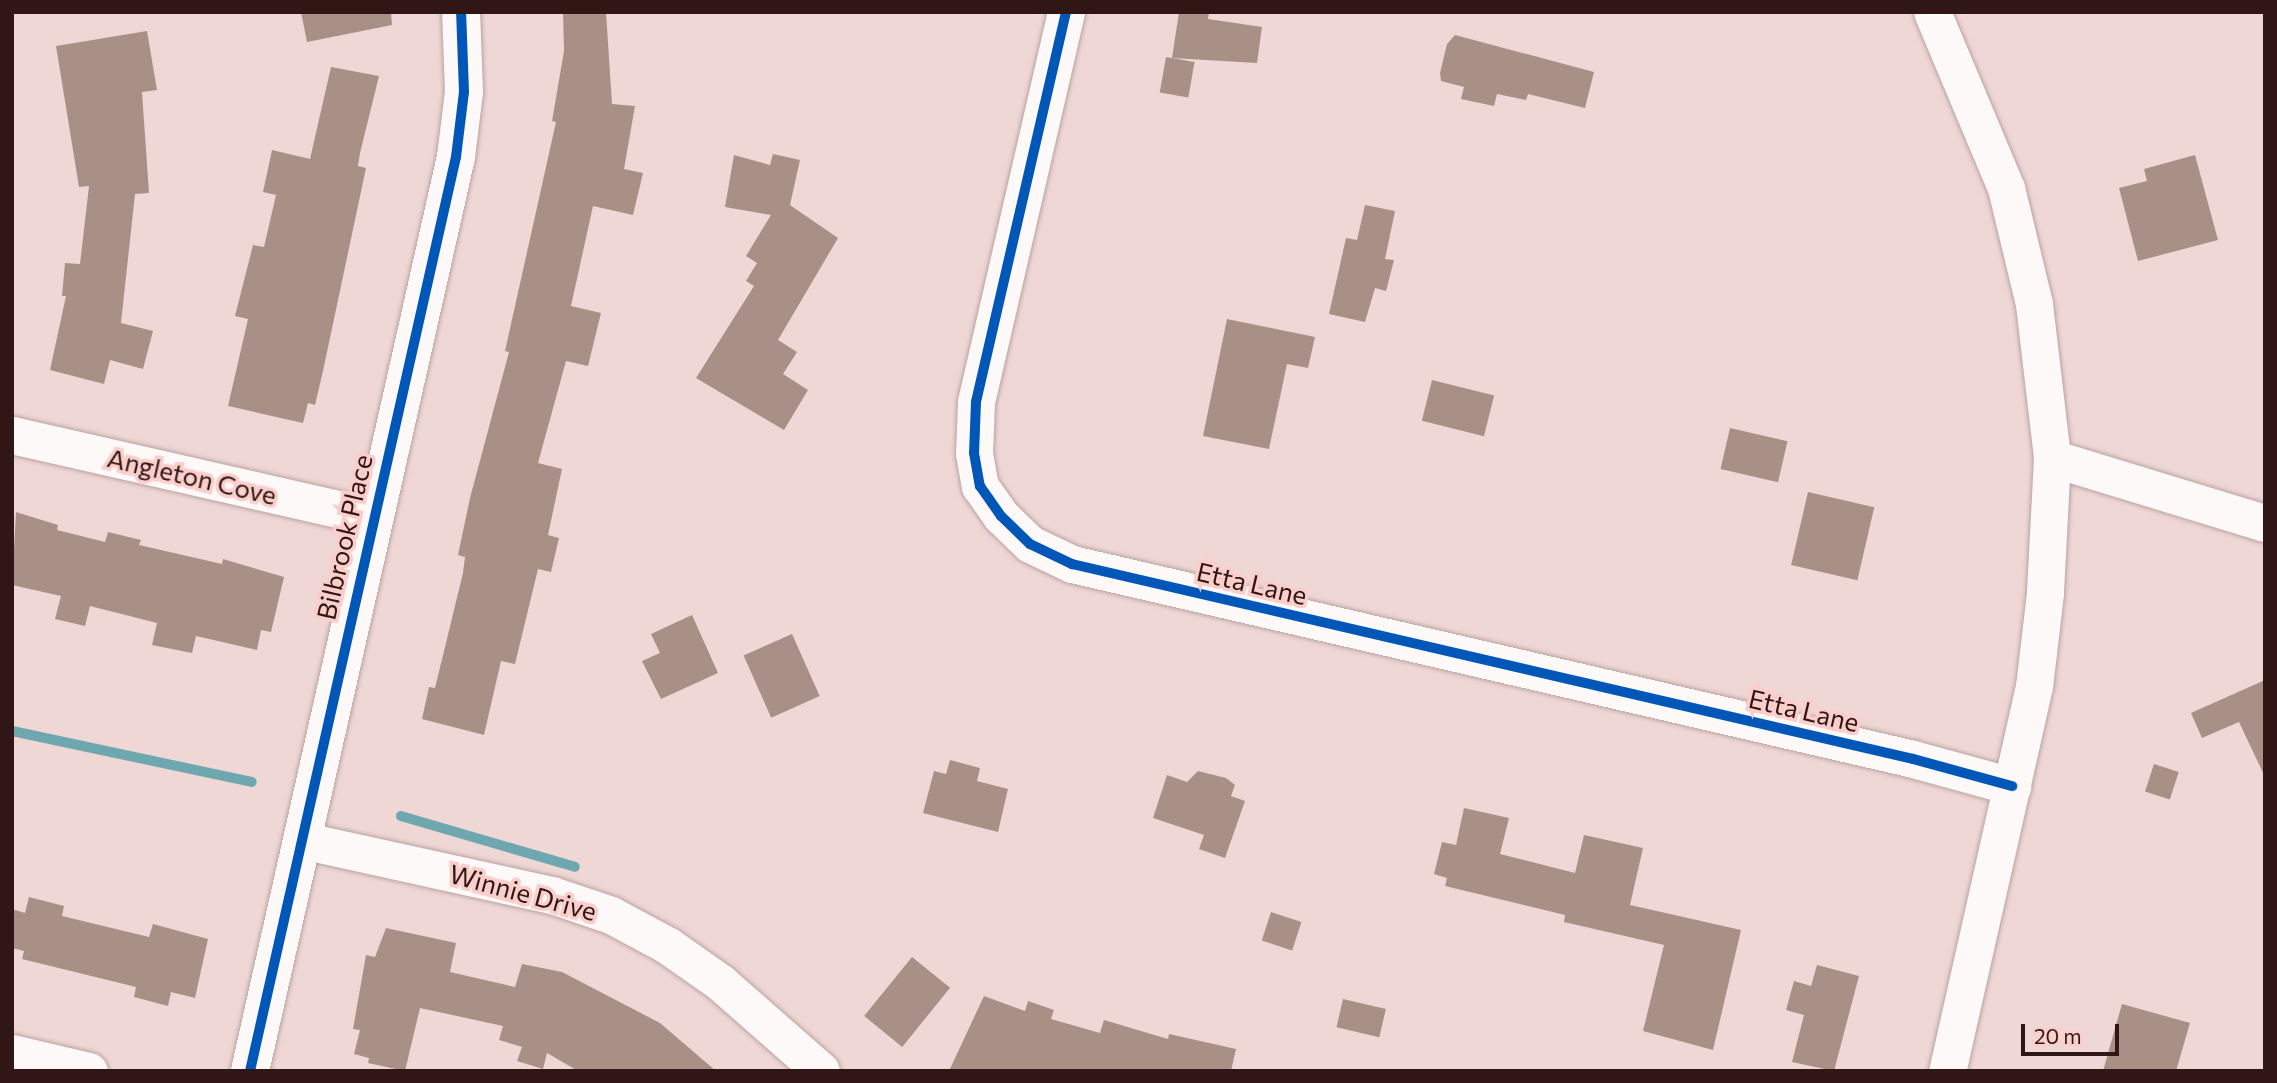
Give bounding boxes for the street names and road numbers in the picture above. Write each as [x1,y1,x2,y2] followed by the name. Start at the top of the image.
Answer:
[104,441,280,511] street label: Angleton Cove
[310,451,378,623] street label: Bilbrook Place
[1194,555,1310,611] street label: Etta Lane
[1746,682,1862,738] street label: Etta Lane
[446,857,600,927] street label: Winnie Drive

